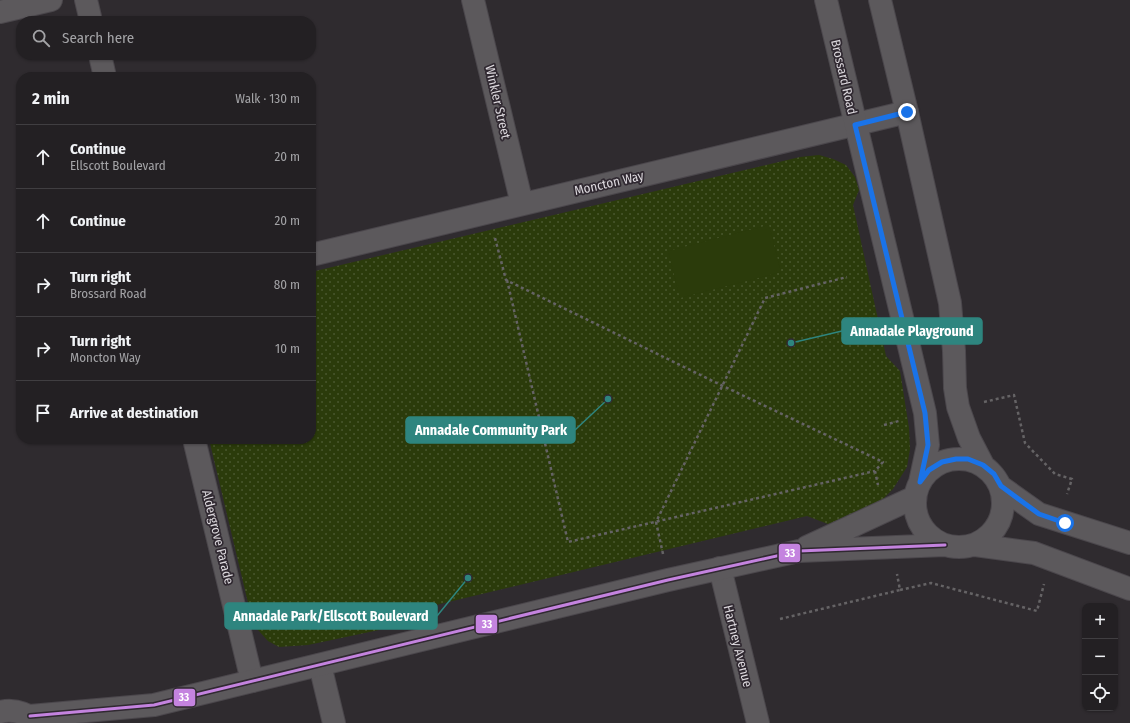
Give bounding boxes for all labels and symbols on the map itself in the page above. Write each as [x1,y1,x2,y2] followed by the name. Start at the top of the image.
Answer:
[828,38,860,116] street label: Brossard Road
[482,64,514,141] street label: Winkler Street
[898,103,916,121] route end
[573,168,645,198] street label: Moncton Way
[842,318,982,344] callout: Annadale Playground
[849,323,974,340] text: Annadale Playground
[406,417,575,443] callout: Annadale Community Park
[414,422,568,439] text: Annadale Community Park
[199,488,237,586] street label: Aldergrove Parade
[1056,514,1074,532] route start
[778,543,801,563] line badge: 33
[784,547,795,560] text: 33
[225,603,437,629] callout: Annadale Park/Ellscott Boulevard
[721,603,755,689] street label: Hartney Avenue
[232,608,429,625] text: Annadale Park/Ellscott Boulevard
[475,614,498,634] line badge: 33
[481,618,492,631] text: 33
[173,688,196,707] line badge: 33
[178,691,189,704] text: 33

